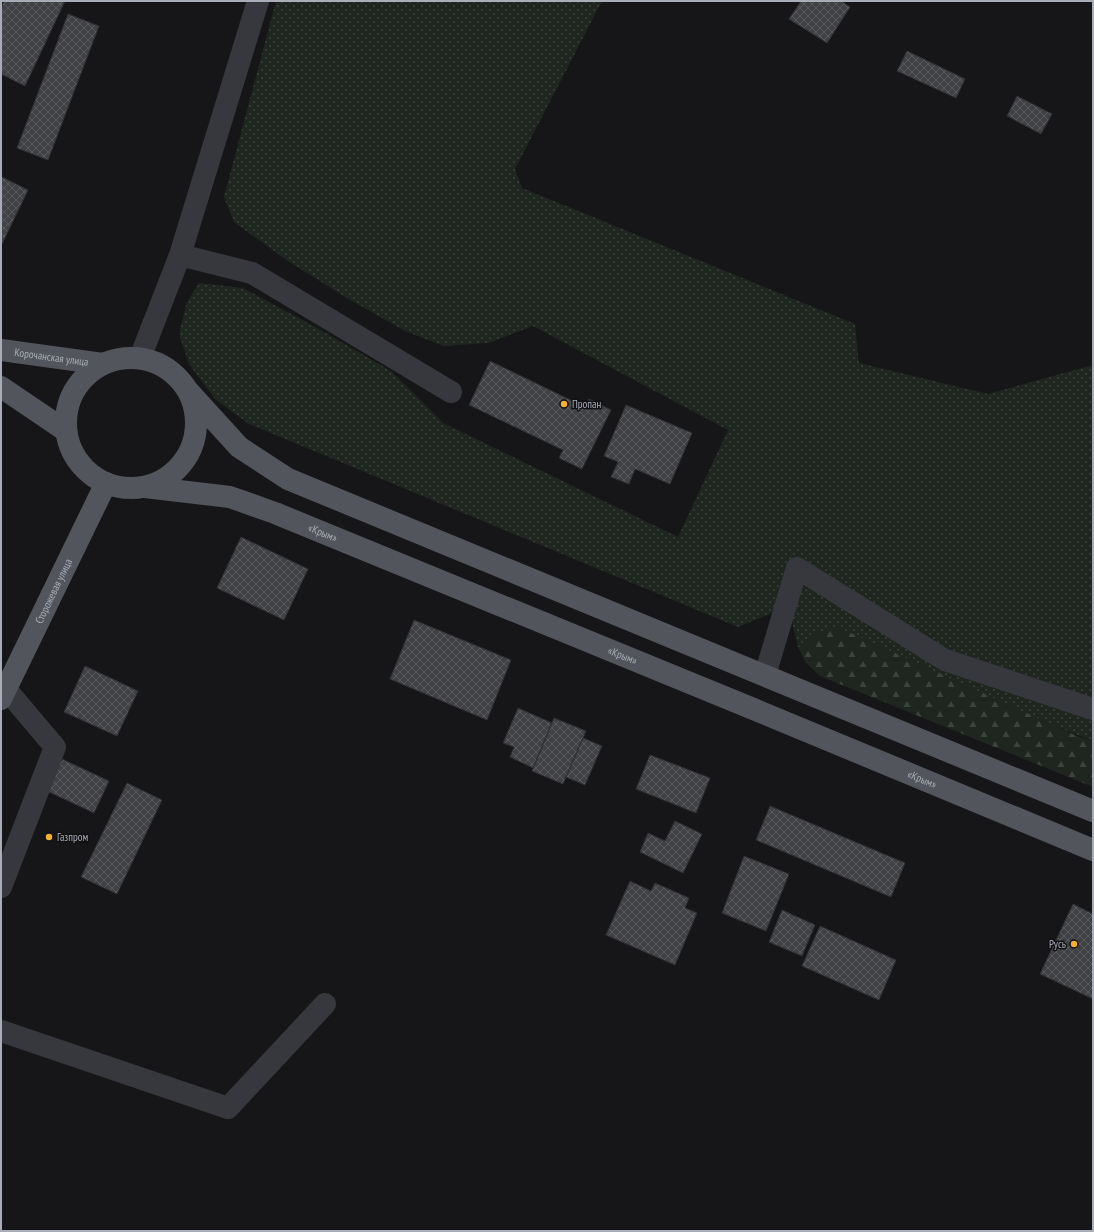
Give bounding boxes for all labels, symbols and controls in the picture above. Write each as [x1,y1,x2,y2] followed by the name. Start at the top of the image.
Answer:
[14,345,89,369] street label: Корочанская улица
[572,397,601,411] place label: Пропан
[559,399,569,409] marker: Пропан
[306,520,340,545] street label: «Крым»
[32,556,75,626] street label: Сторожевая улица
[606,643,639,668] street label: «Крым»
[905,767,939,791] street label: «Крым»
[57,830,88,844] place label: Газпром
[44,832,54,842] marker: Газпром
[1049,937,1066,951] place label: Русь
[1069,939,1079,949] marker: Русь

